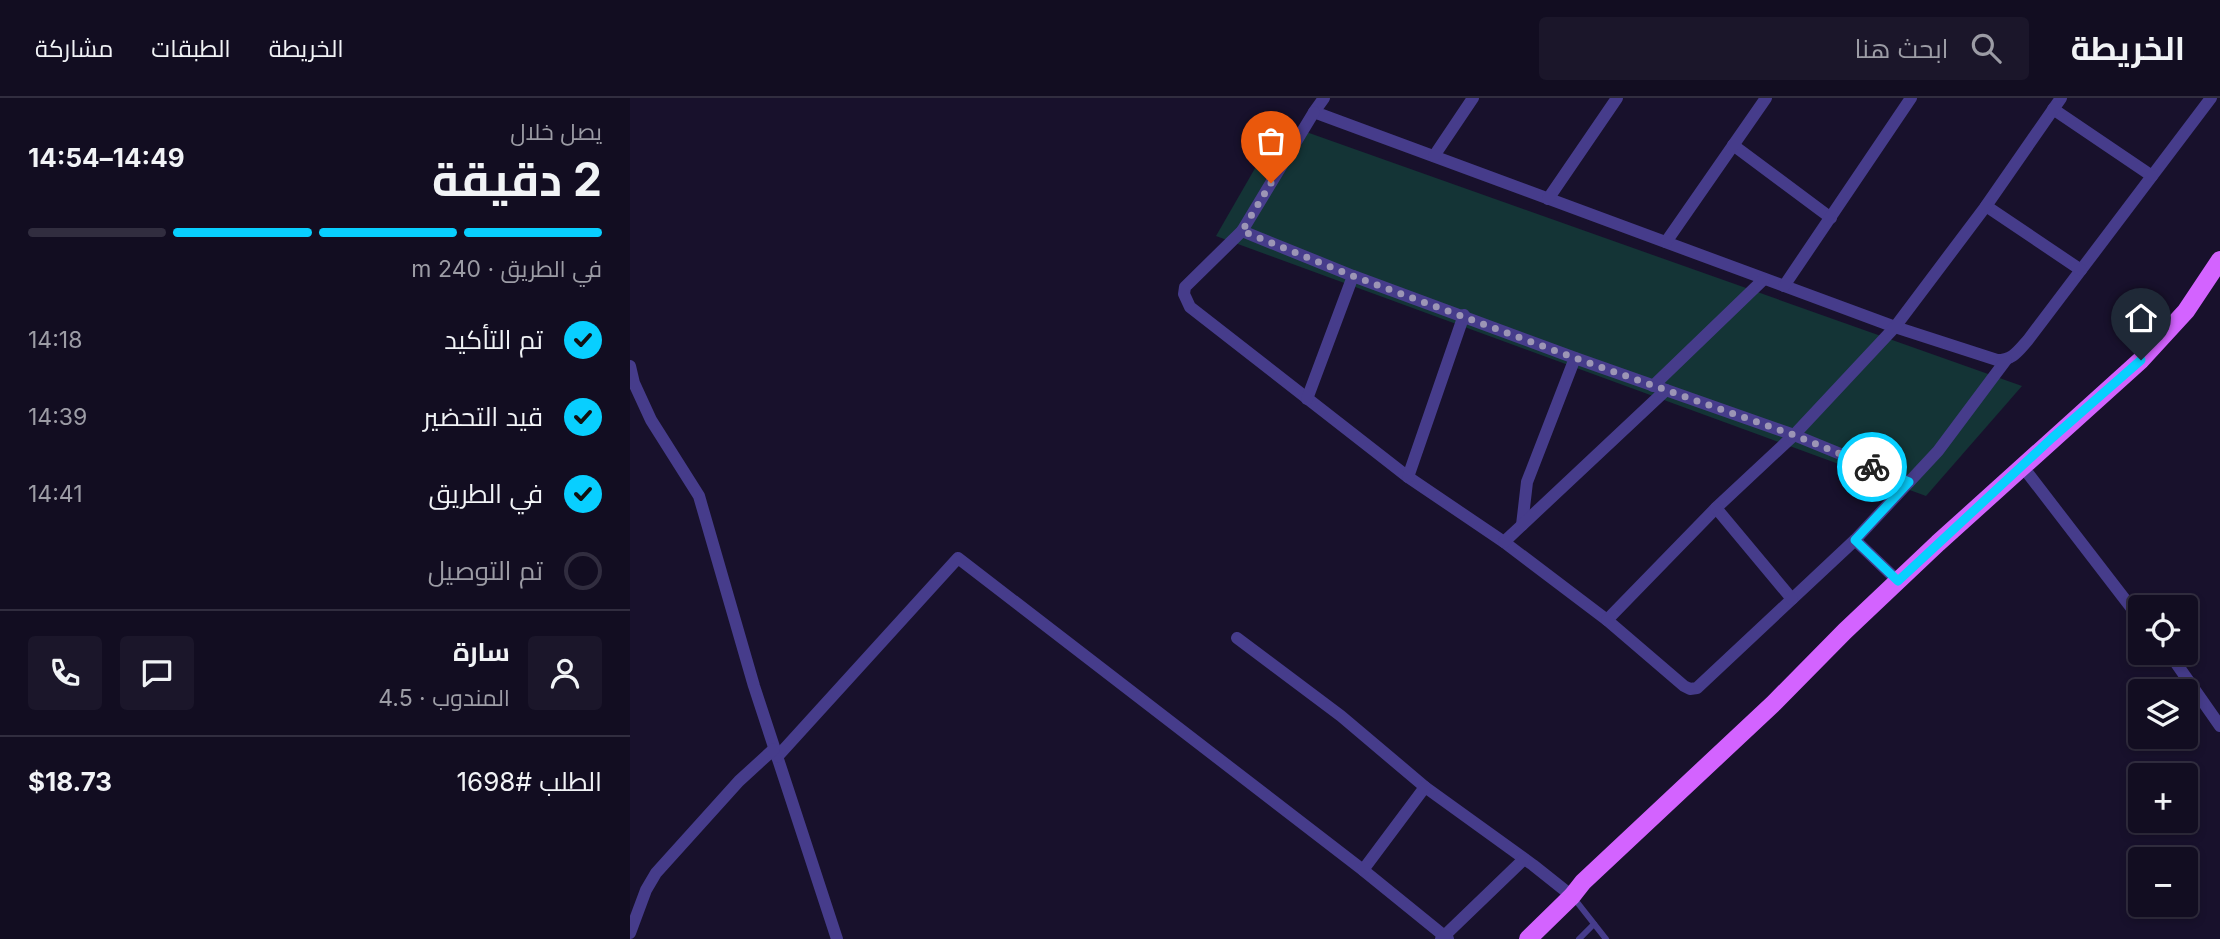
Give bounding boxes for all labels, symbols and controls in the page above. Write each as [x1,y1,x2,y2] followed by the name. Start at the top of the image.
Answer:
[1539,17,2029,80] search box
[2071,28,2185,68] text: الخريطة
[1967,29,2005,67] icon: search
[1854,33,1949,64] text: ابحث هنا
[35,34,113,63] text: مشاركة
[151,34,231,63] text: الطبقات
[269,34,344,63] text: الخريطة
[1241,111,1301,183] pin
[510,118,602,146] text: يصل خلال
[1252,122,1290,160] icon: bag
[28,142,185,173] text: 14:49–14:54
[432,151,602,207] text: 2 دقيقة
[411,255,602,283] text: في الطريق · 240 m
[2111,288,2171,360] pin
[2122,299,2160,337] icon: home
[564,321,602,359] icon: check
[444,324,543,355] text: تم التأكيد
[28,326,82,354] text: 14:18
[564,398,602,436] icon: check
[423,401,543,432] text: قيد التحضير
[28,403,87,431] text: 14:39
[1837,432,1907,502] courier
[1853,448,1891,486] icon: bike
[564,475,602,513] icon: check
[428,478,543,509] text: في الطريق
[28,480,83,508] text: 14:41
[428,555,543,586] text: تم التوصيل
[2128,595,2198,917] map controls
[2128,595,2198,665] button: locate
[28,636,102,710] button: phone
[120,636,194,710] button: chat
[453,636,510,667] text: سارة
[528,636,602,710] button: person
[2128,679,2198,749] button: layers
[378,684,510,712] text: المندوب · 4.5
[2128,763,2198,833] button: +
[28,766,112,797] text: $18.73
[456,766,602,797] text: الطلب #1698
[2128,847,2198,917] button: −

